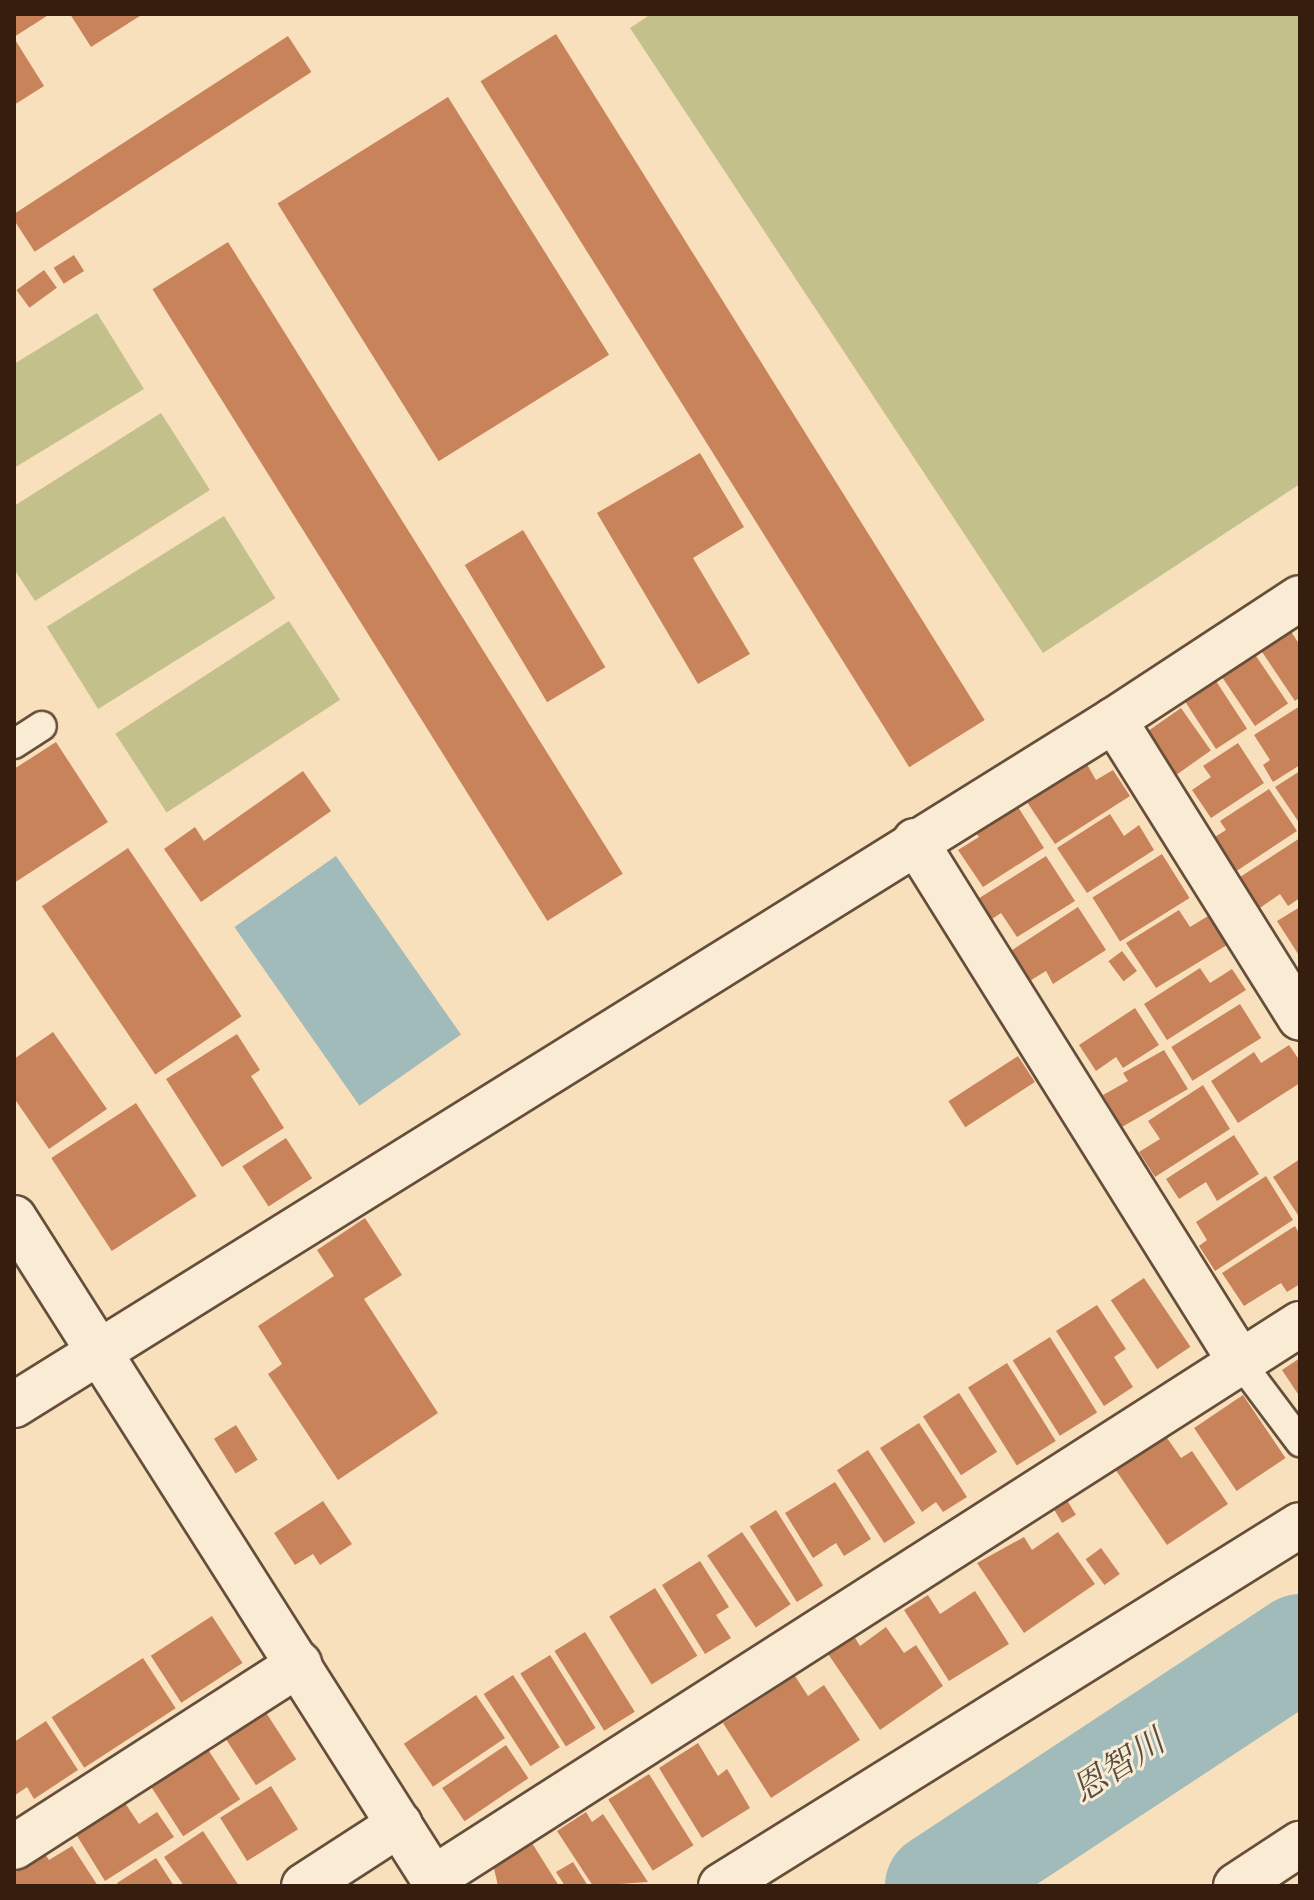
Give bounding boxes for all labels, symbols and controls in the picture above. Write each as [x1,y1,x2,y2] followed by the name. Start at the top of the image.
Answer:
[1065,1722,1173,1812] water label: 恩智川

